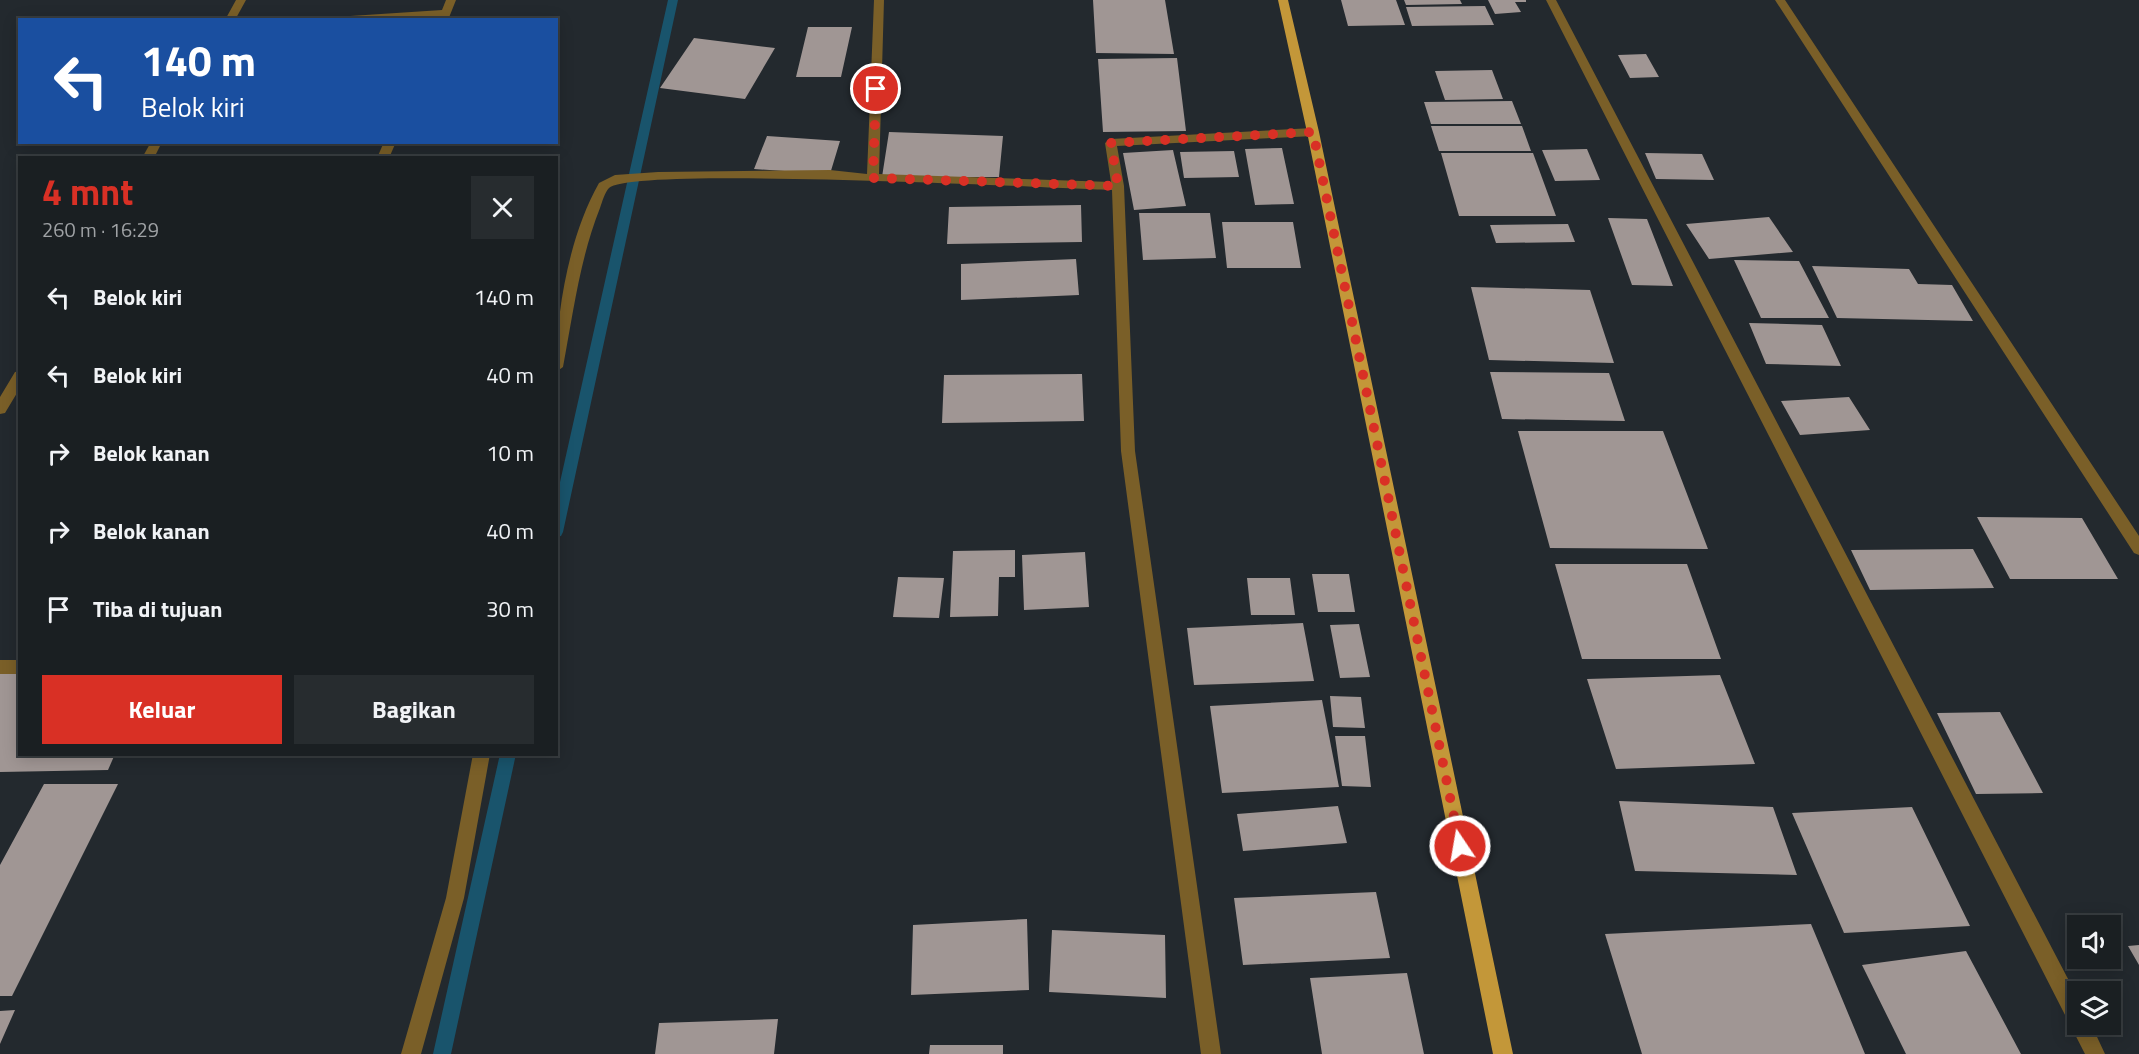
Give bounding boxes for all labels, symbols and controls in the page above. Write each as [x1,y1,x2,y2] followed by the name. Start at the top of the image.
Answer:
[141,28,256,92] text: 140 m
[42,42,120,120] icon: left
[850,63,901,114] pin
[859,72,892,105] icon: arrive
[141,86,245,127] text: Belok kiri
[42,164,133,219] text: 4 mnt
[471,176,534,239] button: close
[42,214,159,245] text: 260 m · 16:29
[93,280,182,314] text: Belok kiri
[474,280,534,314] text: 140 m
[42,281,75,314] icon: left
[93,358,182,392] text: Belok kiri
[486,358,534,392] text: 40 m
[42,359,75,392] icon: left
[93,436,210,470] text: Belok kanan
[486,436,534,470] text: 10 m
[42,437,75,470] icon: right
[93,514,210,548] text: Belok kanan
[486,514,534,548] text: 40 m
[42,515,75,548] icon: right
[93,592,222,626] text: Tiba di tujuan
[486,592,534,626] text: 30 m
[42,593,75,626] icon: arrive
[42,675,282,744] button: Keluar
[294,675,534,744] button: Bagikan
[1428,814,1492,878] position arrow
[2067,915,2121,1035] map controls
[2067,915,2121,969] button: sound
[2067,981,2121,1035] button: layers

